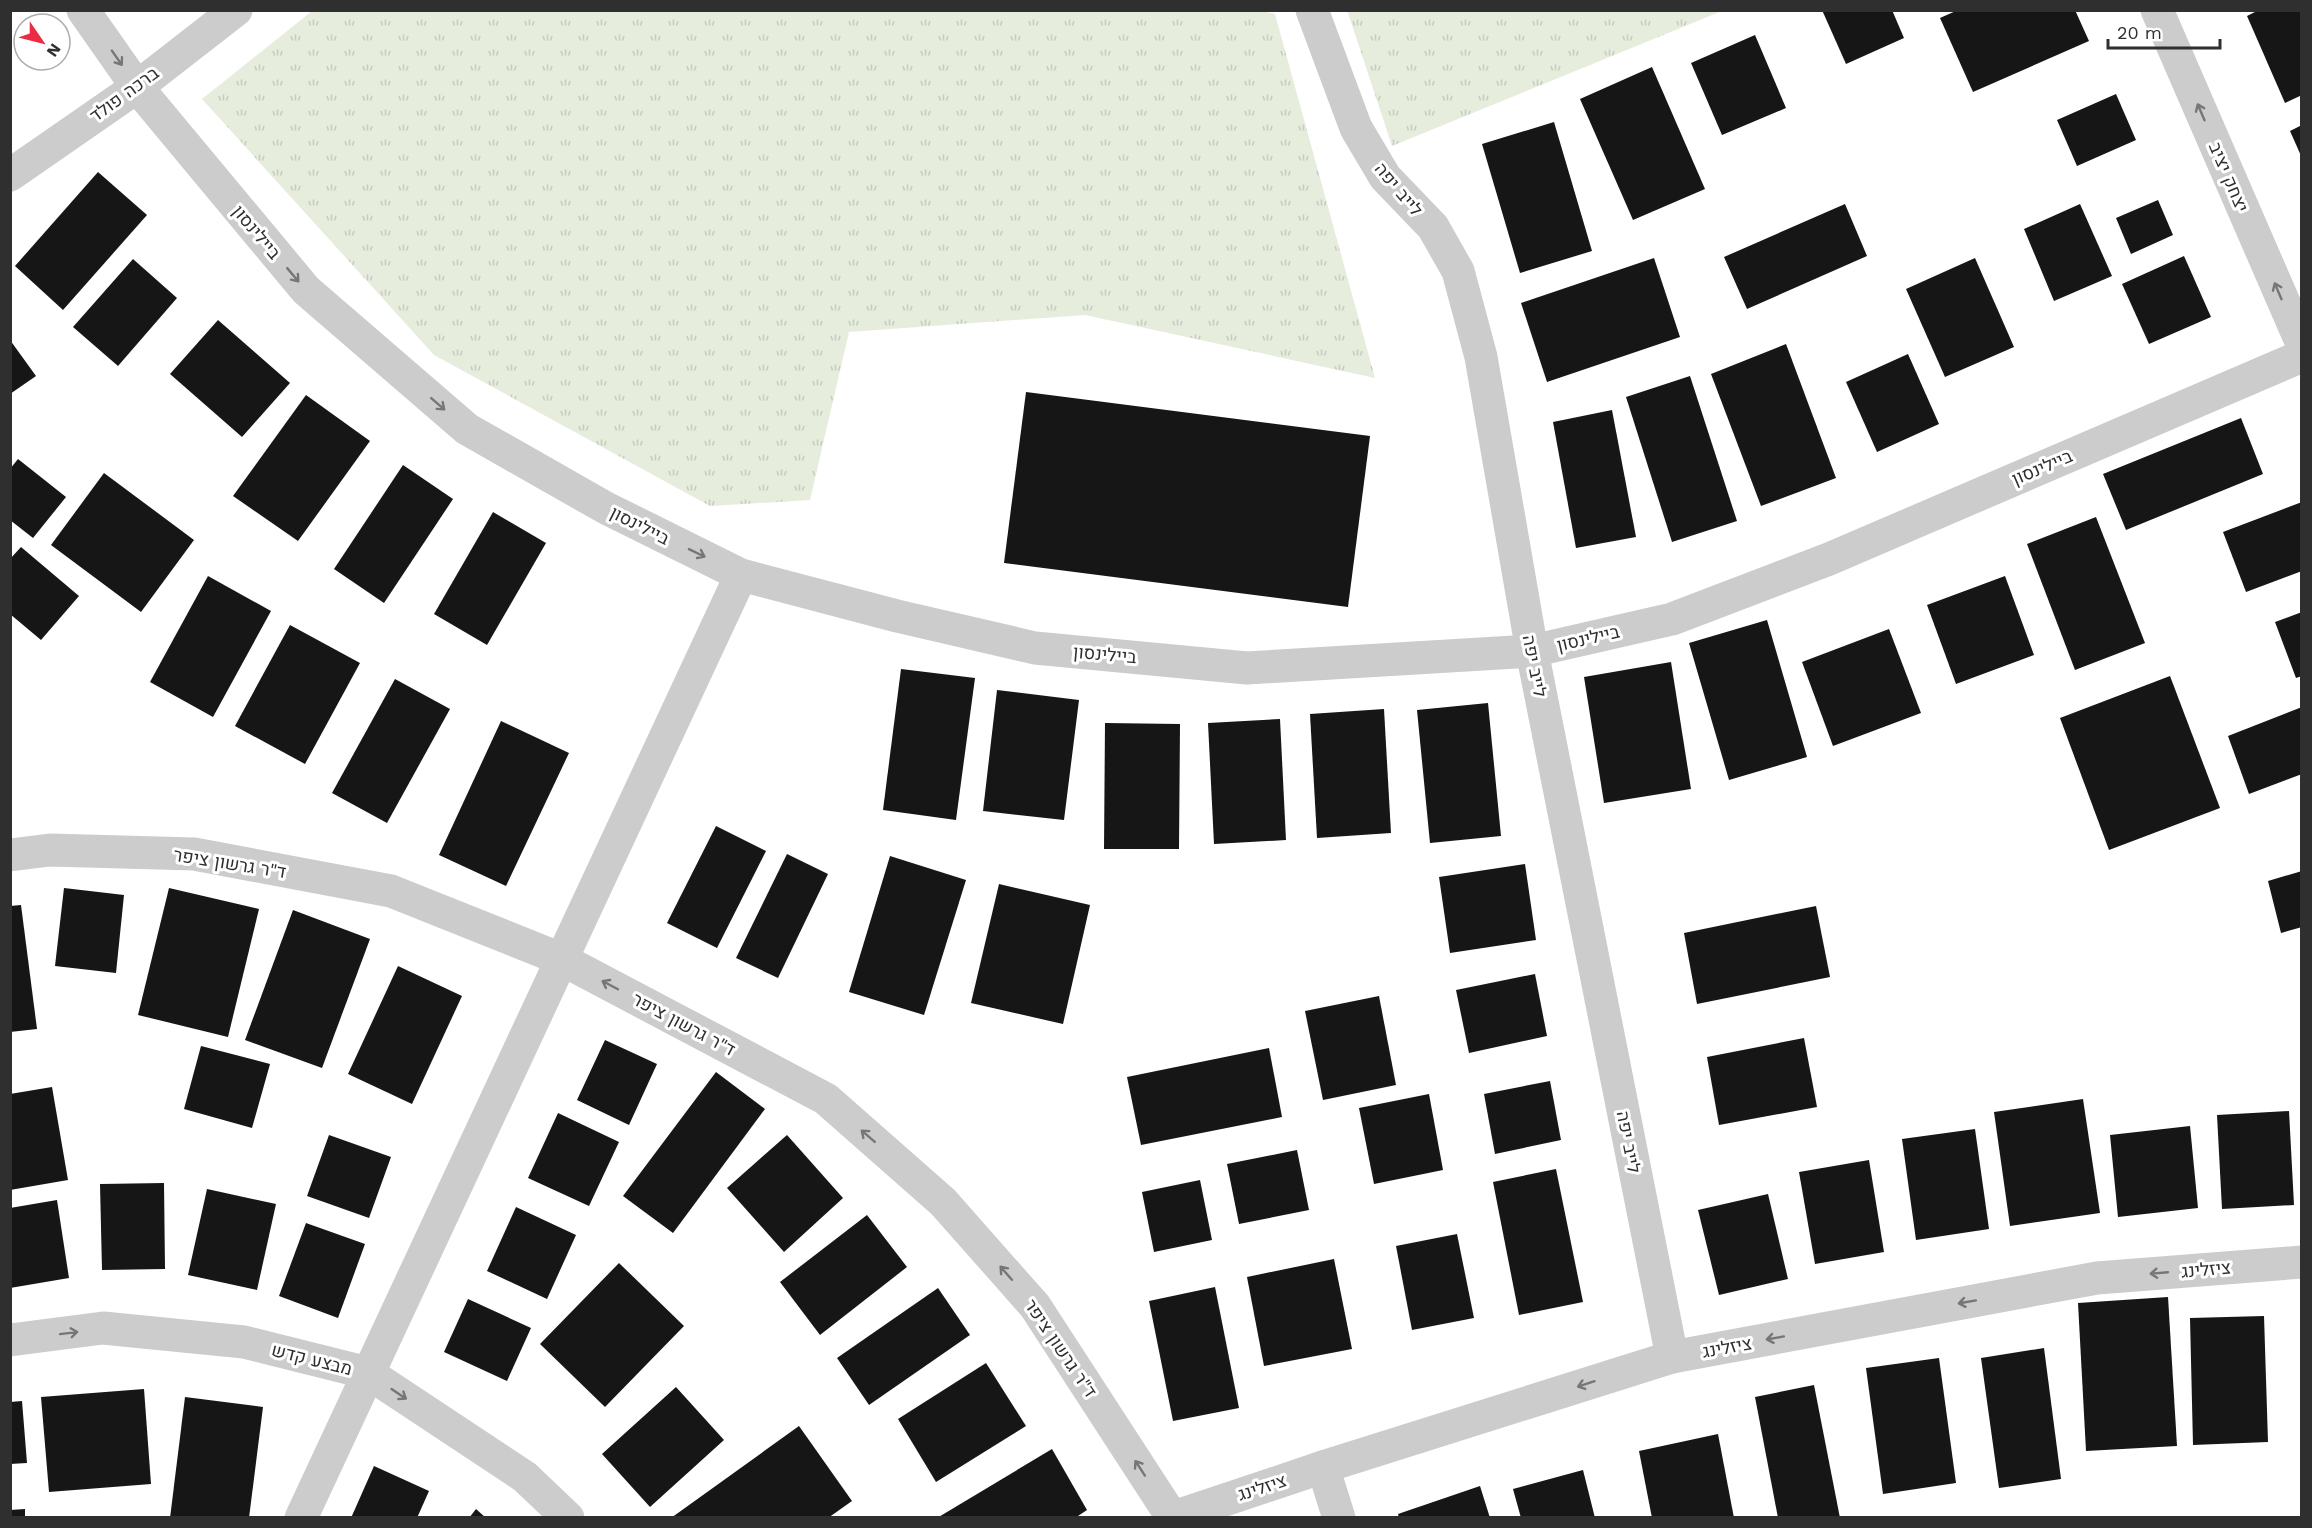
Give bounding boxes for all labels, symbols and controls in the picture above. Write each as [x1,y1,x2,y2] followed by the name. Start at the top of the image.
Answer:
[12,12,72,72] north arrow
[2108,12,2220,50] scale bar
[2117,22,2162,43] text: 20 m
[43,40,65,61] text: N
[111,50,123,66] one-way arrow
[85,62,163,126] street label: ברכה פולד
[2195,103,2206,121] one-way arrow
[2205,139,2253,215] street label: יצחק יציב
[1371,158,1427,220] street label: לייב יפה
[229,201,286,263] street label: ביילינסון
[286,267,299,283] one-way arrow
[2272,282,2283,300] one-way arrow
[430,397,445,411] one-way arrow
[2009,445,2076,489] street label: ביילינסון
[607,501,674,549] street label: ביילינסון
[688,548,706,560] one-way arrow
[1555,621,1622,655] street label: ביילינסון
[1519,633,1551,699] street label: לייב יפה
[1072,641,1138,667] street label: ביילינסון
[172,844,288,882] street label: ד"ר גרשון ציפר
[602,979,619,991] one-way arrow
[629,988,739,1060] street label: ד"ר גרשון ציפר
[1613,1109,1645,1175] street label: לייב יפה
[861,1129,876,1143] one-way arrow
[2180,1256,2232,1282] street label: ציזלינג
[999,1266,1013,1281] one-way arrow
[2150,1268,2170,1279] one-way arrow
[1021,1295,1101,1401] street label: ד"ר גרשון ציפר
[1958,1297,1977,1308] one-way arrow
[58,1327,78,1338] one-way arrow
[1701,1332,1753,1362] street label: ציזלינג
[1766,1333,1785,1344] one-way arrow
[270,1339,354,1379] street label: מבצע קדש
[1577,1379,1596,1390] one-way arrow
[391,1388,407,1400] one-way arrow
[1134,1460,1146,1477] one-way arrow
[1235,1469,1289,1505] street label: ציזלינג

